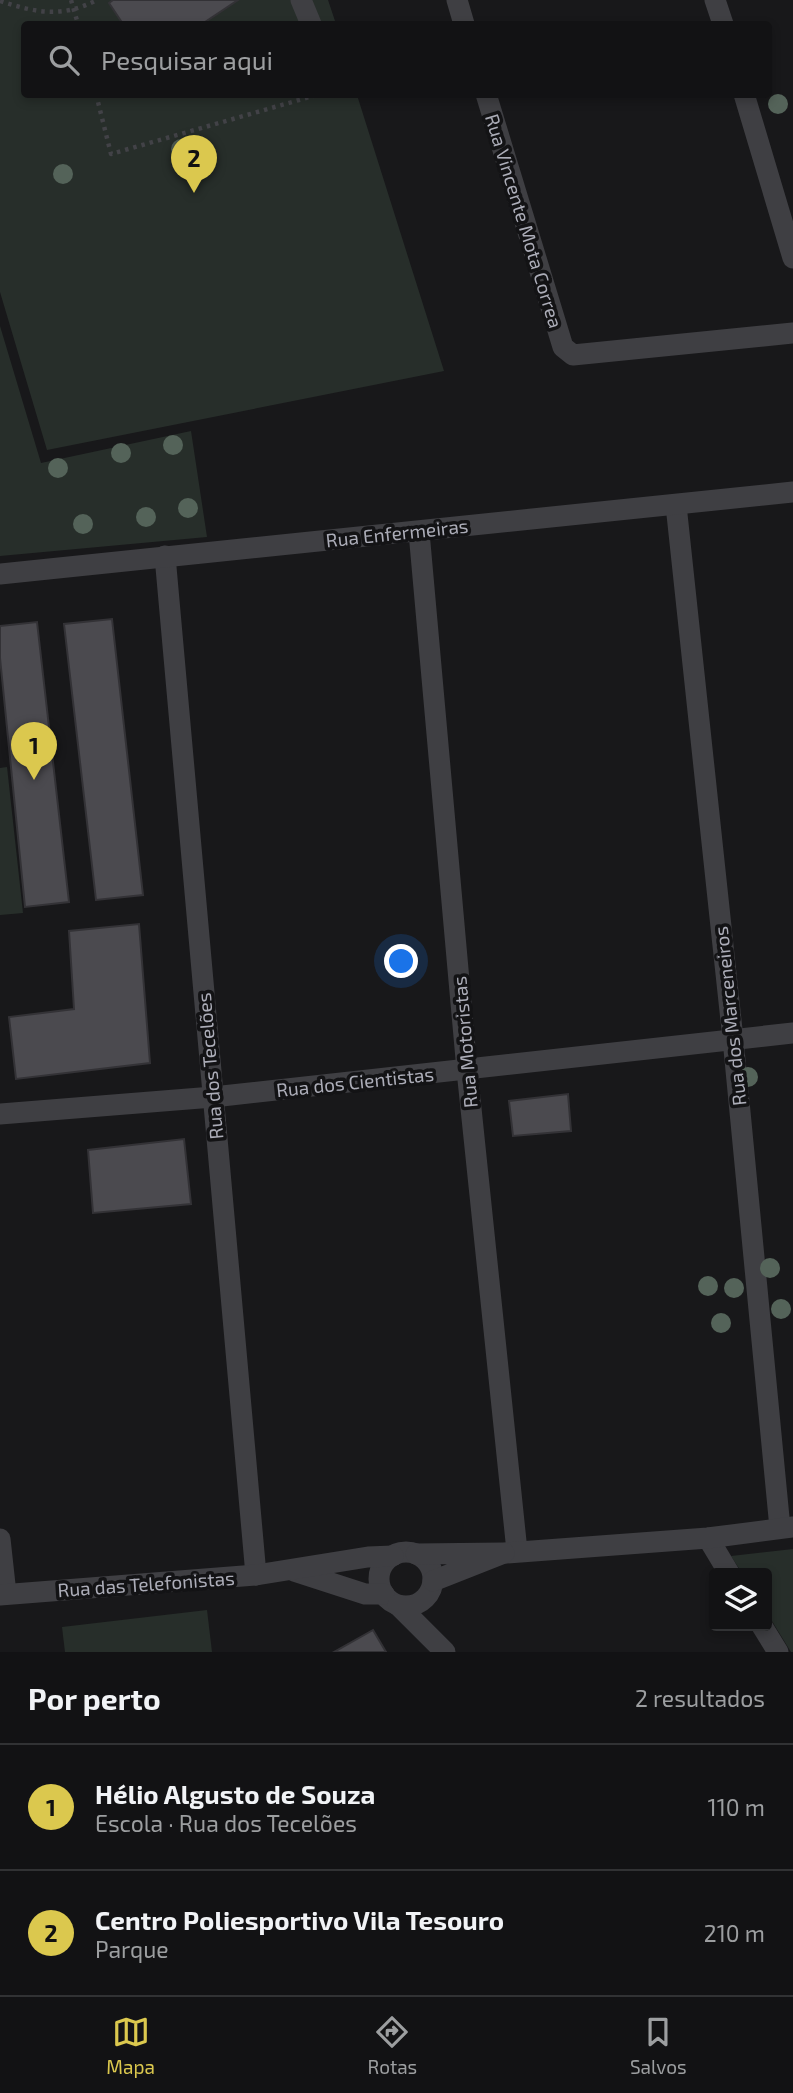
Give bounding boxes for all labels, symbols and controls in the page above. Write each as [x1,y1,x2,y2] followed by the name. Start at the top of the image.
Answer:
[21,21,772,98] search box
[45,41,83,79] icon: search
[101,44,273,75] text: Pesquisar aqui
[481,111,568,331] street label: Rua Vincente Mota Correa
[171,135,217,193] pin: 2
[325,514,469,551] street label: Rua Enfermeiras
[11,722,57,780] pin: 1
[709,925,750,1107] street label: Rua dos Marceneiros
[384,944,418,978] your location
[447,975,482,1109] street label: Rua Motoristas
[192,992,227,1140] street label: Rua dos Tecelões
[275,1062,435,1101] street label: Rua dos Cientistas
[57,1566,235,1601] street label: Rua das Telefonistas
[709,1568,772,1631] map controls
[709,1568,772,1631] button: layers
[28,1680,161,1716] text: Por perto
[635,1684,765,1712] text: 2 resultados
[95,1778,375,1809] text: Hélio Algusto de Souza
[46,1793,56,1821] text: 1
[708,1793,765,1821] text: 110 m
[95,1809,357,1837] text: Escola · Rua dos Tecelões
[95,1904,504,1935] text: Centro Poliesportivo Vila Tesouro
[44,1919,58,1947] text: 2
[704,1919,765,1947] text: 210 m
[95,1935,169,1963] text: Parque
[106,2013,155,2078] tab: Mapa
[368,2013,417,2078] tab: Rotas
[630,2013,687,2078] tab: Salvos

